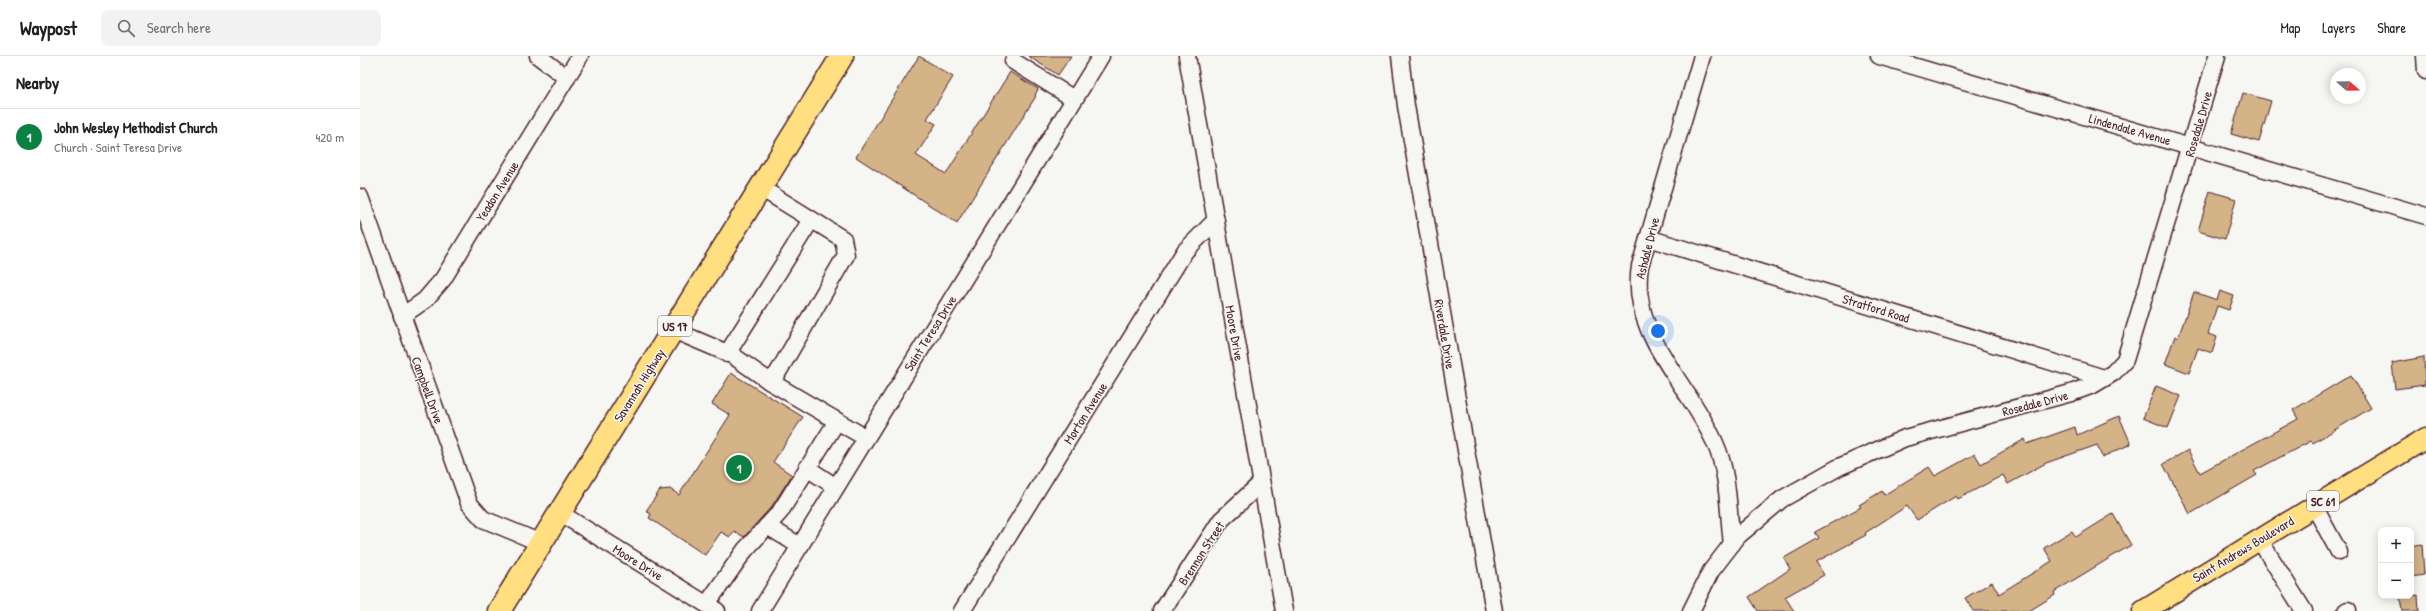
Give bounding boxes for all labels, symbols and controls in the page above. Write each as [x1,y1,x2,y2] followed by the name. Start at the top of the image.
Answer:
[101,10,381,46] search box
[20,15,77,41] text: Waypost
[115,17,137,39] icon: search
[147,17,211,38] text: Search here
[2280,18,2300,37] text: Map
[2322,18,2355,37] text: Layers
[2377,18,2406,37] text: Share
[2330,68,2366,104] north arrow
[16,71,59,94] text: Nearby
[2180,89,2216,159] street label: Rosedale Drive
[2087,109,2173,149] street label: Lindendale Avenue
[54,117,217,138] text: John Wesley Methodist Church
[27,128,31,146] text: 1
[315,128,344,146] text: 420 m
[54,138,182,156] text: Church · Saint Teresa Drive
[471,157,523,225] street label: Yeadon Avenue
[1631,215,1663,281] street label: Ashdale Drive
[1840,289,1912,327] street label: Stratford Road
[899,292,961,374] street label: Saint Teresa Drive
[1430,298,1460,370] street label: Riverdale Drive
[1221,304,1249,362] street label: Moore Drive
[658,316,692,336] road number: US 17
[1648,321,1668,341] your location
[609,344,669,425] street label: Savannah Highway
[408,354,448,426] street label: Campbell Drive
[1059,379,1111,447] street label: Morton Avenue
[2000,386,2070,420] street label: Rosedale Drive
[726,453,752,483] pin: 1
[2307,491,2339,511] road number: SC 61
[2189,512,2297,586] street label: Saint Andrews Boulevard
[1174,517,1229,588] street label: Brennon Street
[2378,527,2414,599] map controls
[2378,527,2414,563] button: +
[610,540,666,584] street label: Moore Drive
[2378,563,2414,599] button: −

